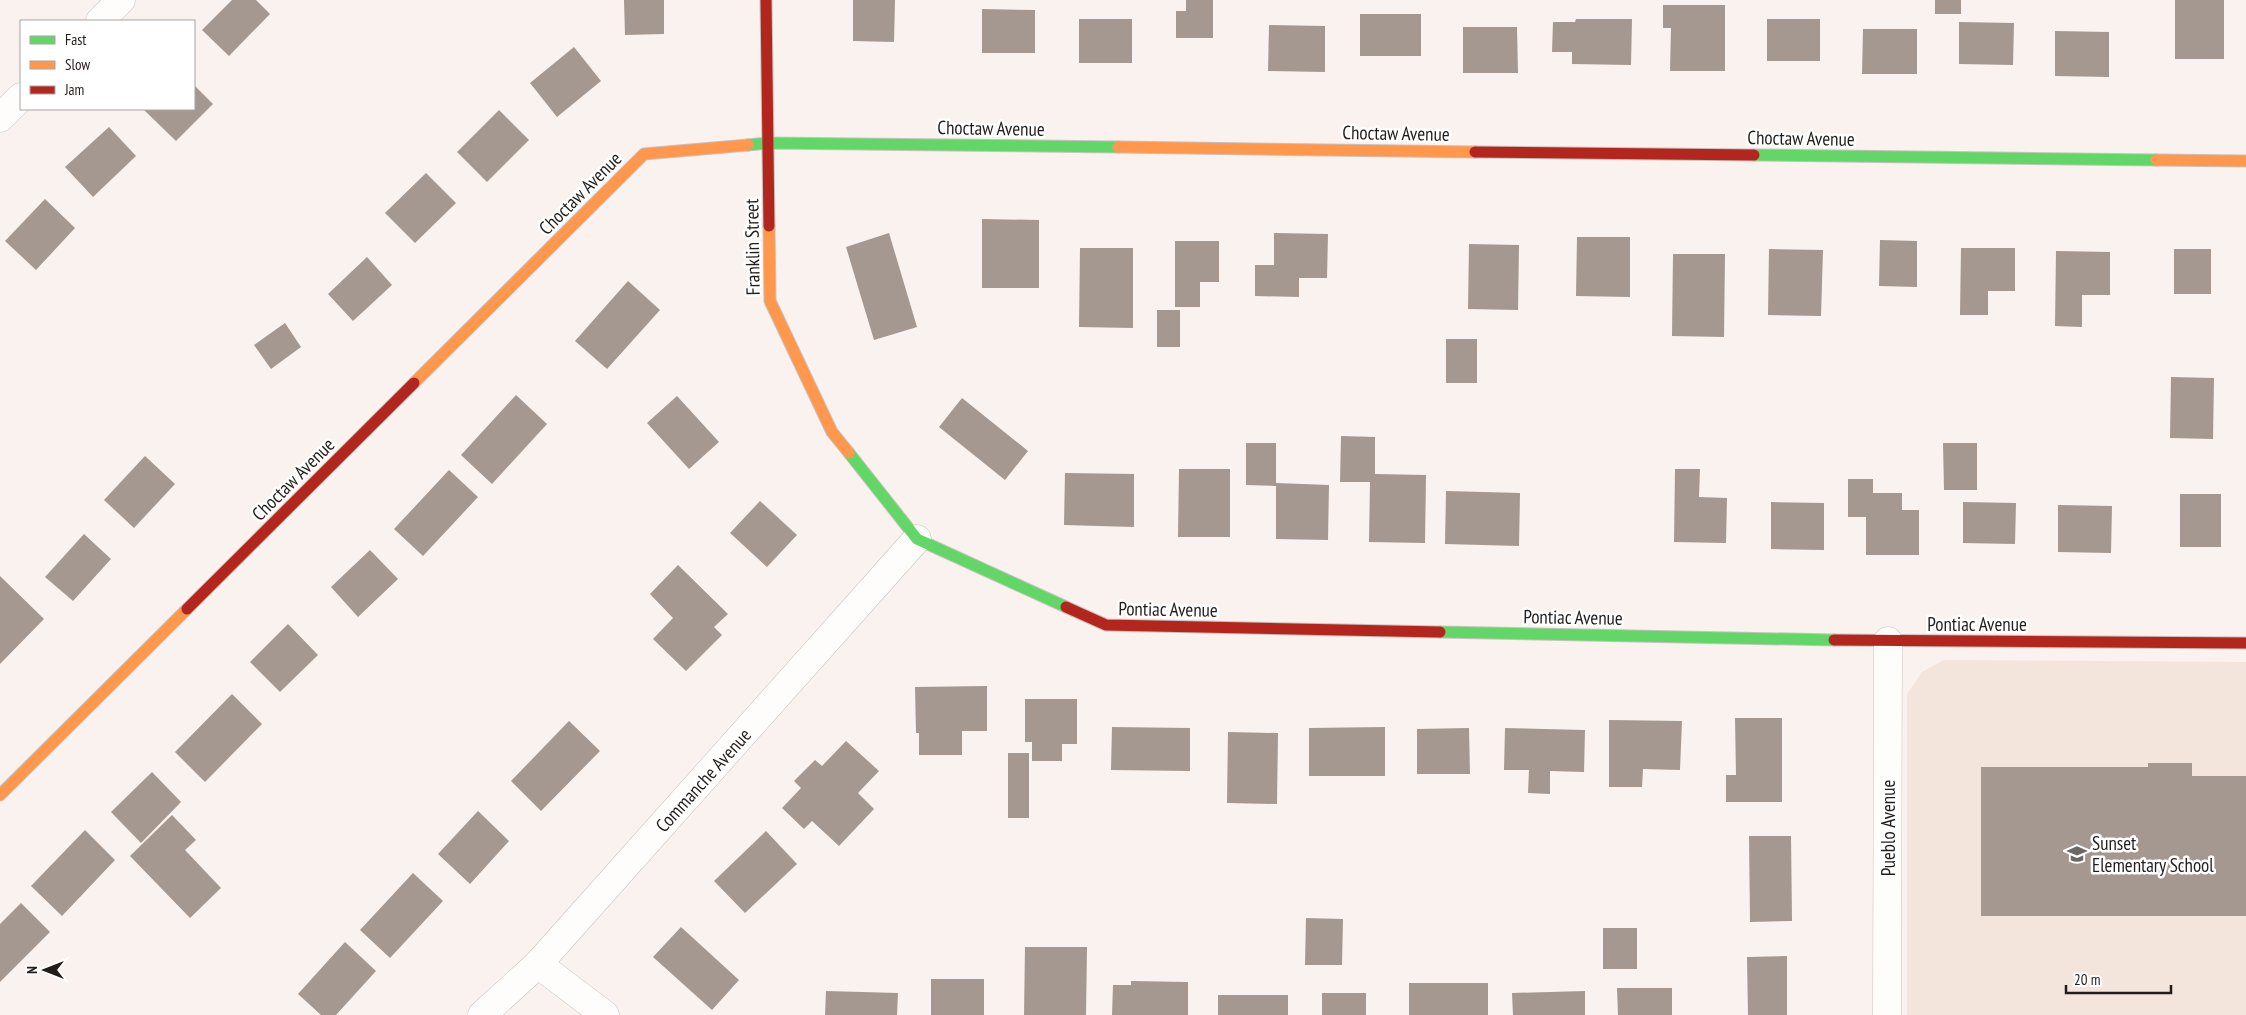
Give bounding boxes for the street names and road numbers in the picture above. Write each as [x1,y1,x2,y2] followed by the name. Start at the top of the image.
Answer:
[937,115,1045,141] street label: Choctaw Avenue
[1342,120,1450,146] street label: Choctaw Avenue
[1747,125,1855,151] street label: Choctaw Avenue
[534,146,627,239] street label: Choctaw Avenue
[739,198,765,296] street label: Franklin Street
[247,432,340,525] street label: Choctaw Avenue
[1118,596,1218,622] street label: Pontiac Avenue
[1523,604,1623,630] street label: Pontiac Avenue
[1927,612,2027,636] street label: Pontiac Avenue
[650,723,756,837] street label: Commanche Avenue
[1876,780,1900,876] street label: Pueblo Avenue

